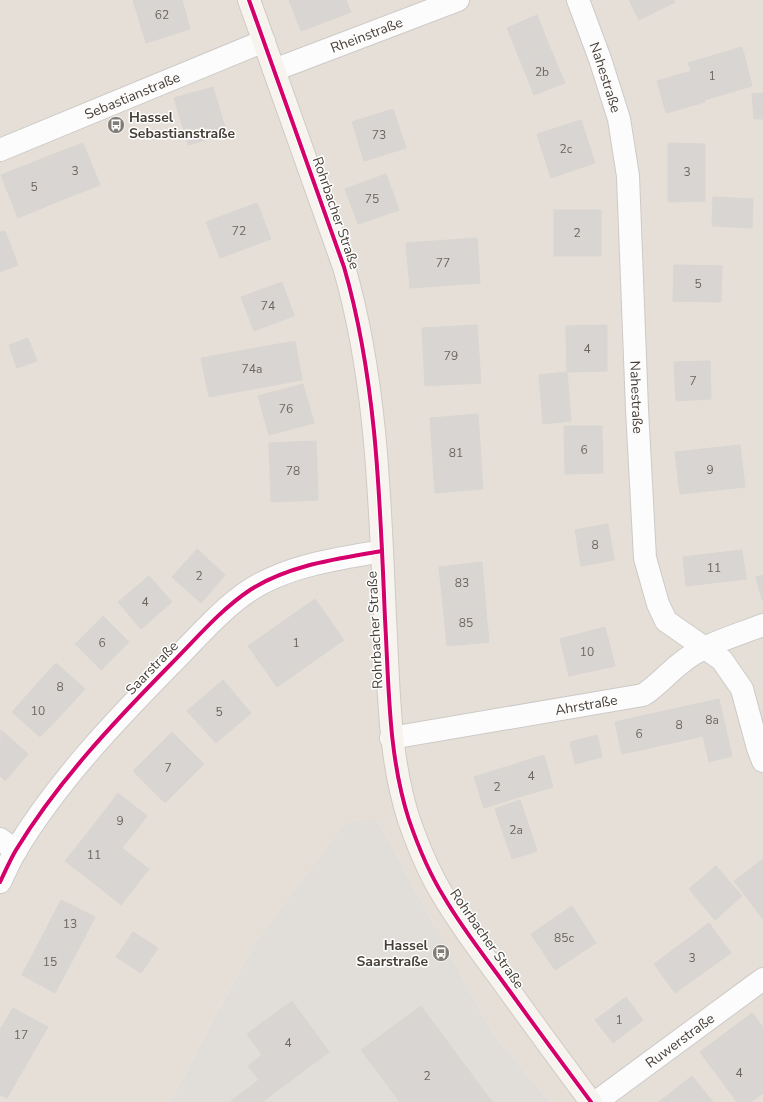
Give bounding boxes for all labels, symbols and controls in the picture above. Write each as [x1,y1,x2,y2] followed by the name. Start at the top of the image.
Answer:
[155,7,169,23] house number: 62
[328,12,405,57] street label: Rheinstraße
[585,39,626,115] street label: Nahestraße
[535,64,549,80] house number: 2b
[81,67,183,124] street label: Sebastianstraße
[708,68,716,84] house number: 1
[129,108,235,143] place label: Hassel Sebastianstraße
[106,115,126,135] bus stop icon: Hassel Sebastianstraße
[372,127,386,143] house number: 73
[560,141,573,157] house number: 2c
[308,154,364,272] street label: Rohrbacher Straße
[71,163,79,179] house number: 3
[683,164,691,180] house number: 3
[30,179,38,195] house number: 5
[365,191,379,207] house number: 75
[232,223,246,239] house number: 72
[573,225,581,241] house number: 2
[436,255,450,271] house number: 77
[694,276,702,292] house number: 5
[261,298,275,314] house number: 74
[583,341,591,357] house number: 4
[444,348,458,364] house number: 79
[626,360,648,434] street label: Nahestraße
[242,361,262,377] house number: 74a
[689,373,697,389] house number: 7
[279,401,293,417] house number: 76
[580,442,588,458] house number: 6
[449,445,463,461] house number: 81
[706,462,714,478] house number: 9
[286,463,300,479] house number: 78
[591,537,599,553] house number: 8
[707,560,721,576] house number: 11
[195,568,203,584] house number: 2
[362,571,388,689] street label: Rohrbacher Straße
[455,575,469,591] house number: 83
[141,594,149,610] house number: 4
[459,615,473,631] house number: 85
[98,635,106,651] house number: 6
[292,635,300,651] house number: 1
[121,637,183,699] street label: Saarstraße
[580,644,594,660] house number: 10
[56,679,64,695] house number: 8
[553,690,619,719] street label: Ahrstraße
[31,703,45,719] house number: 10
[215,704,223,720] house number: 5
[705,712,719,728] house number: 8a
[675,717,683,733] house number: 8
[635,726,643,742] house number: 6
[164,760,172,776] house number: 7
[527,768,535,784] house number: 4
[493,779,501,795] house number: 2
[116,813,124,829] house number: 9
[509,822,523,838] house number: 2a
[87,847,101,863] house number: 11
[445,885,529,993] street label: Rohrbacher Straße
[63,916,77,932] house number: 13
[554,930,574,946] house number: 85c
[356,936,429,971] place label: Hassel Saarstraße
[431,943,451,963] bus stop icon: Hassel Saarstraße
[688,950,696,966] house number: 3
[43,954,57,970] house number: 15
[641,1009,718,1072] street label: Ruwerstraße
[615,1012,623,1028] house number: 1
[14,1027,28,1043] house number: 17
[284,1035,292,1051] house number: 4
[735,1065,743,1081] house number: 4
[423,1068,431,1084] house number: 2

